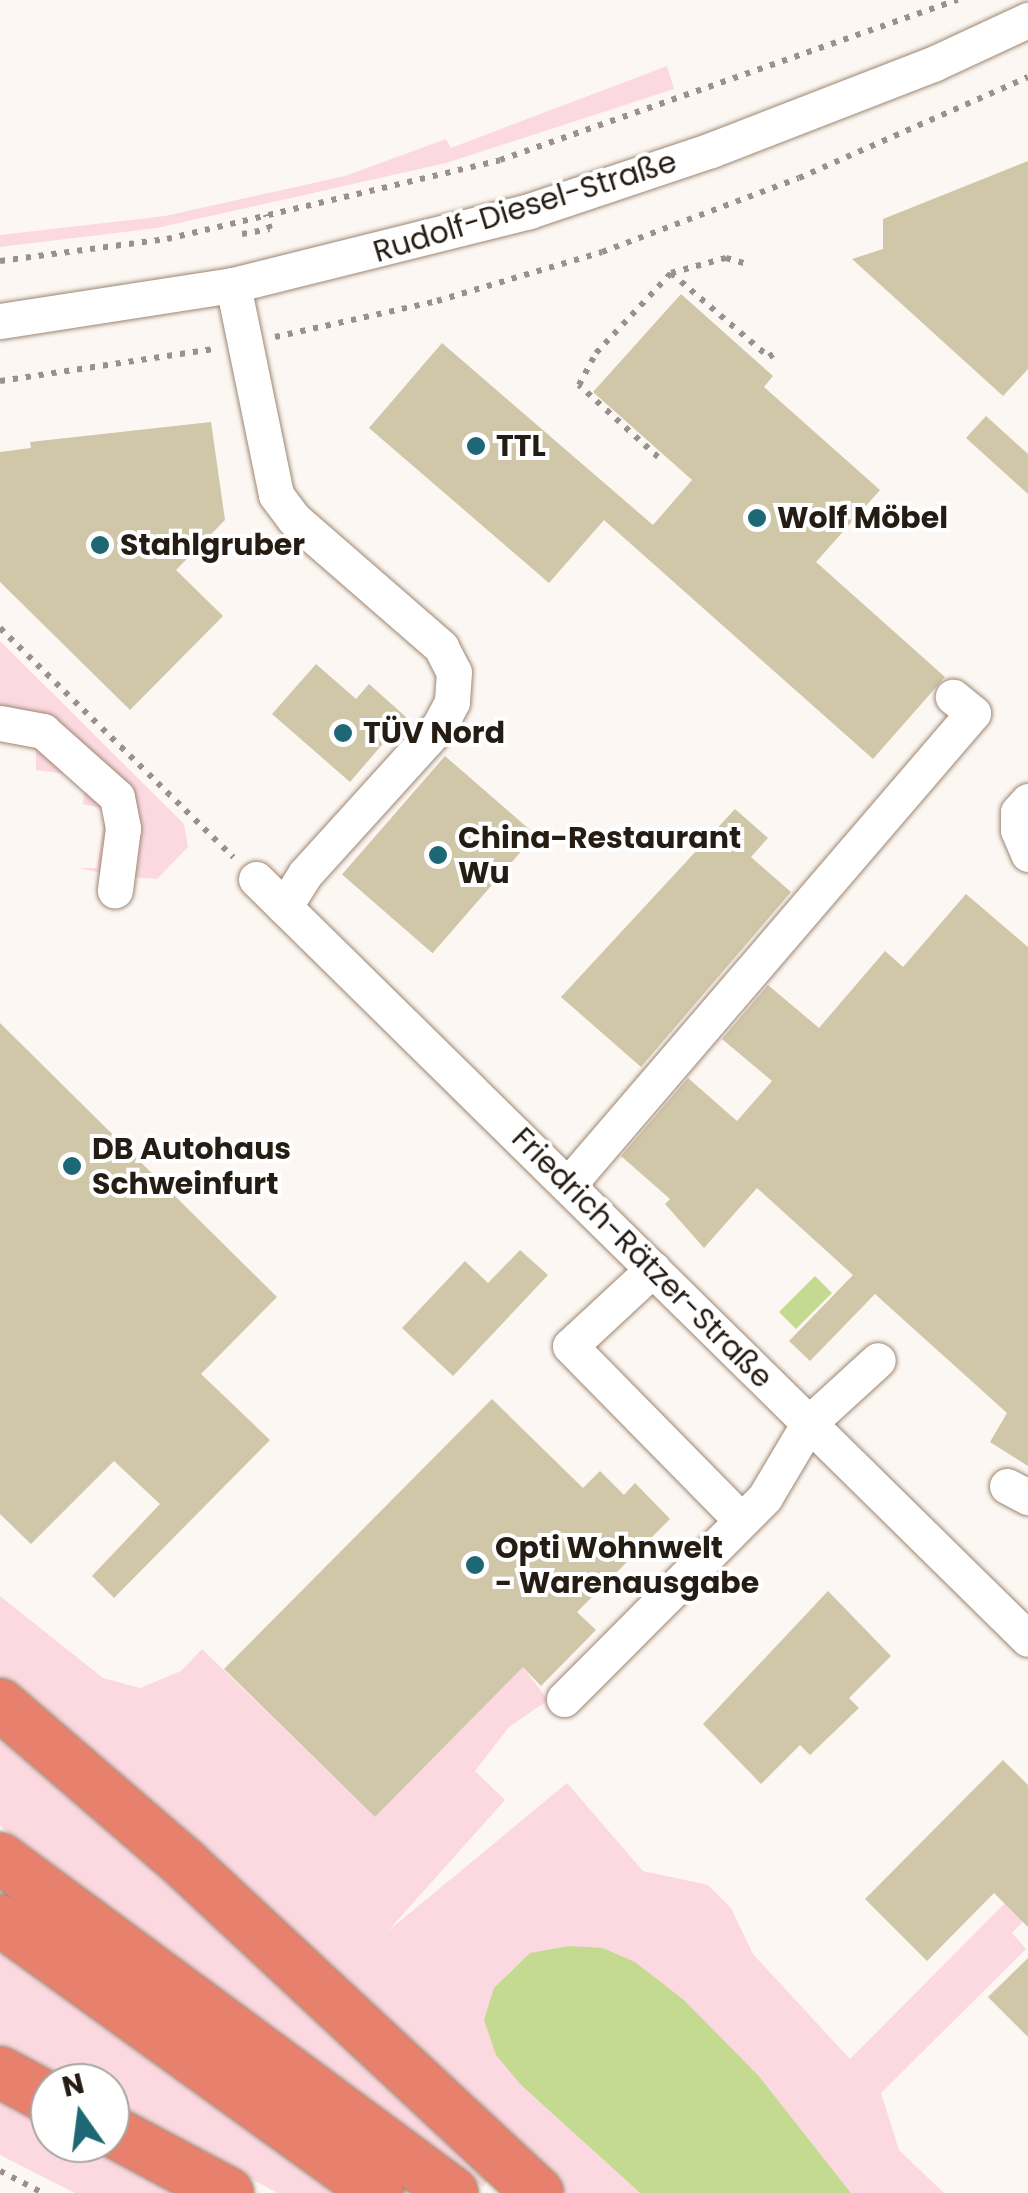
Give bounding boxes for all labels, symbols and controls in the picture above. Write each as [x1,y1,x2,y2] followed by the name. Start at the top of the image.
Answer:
[369,144,681,270] street label: Rudolf-Diesel-Straße
[496,428,546,464] place label: TTL
[465,435,487,457] marker: TTL
[777,500,948,536] place label: Wolf Möbel
[746,507,768,529] marker: Wolf Möbel
[120,527,305,563] place label: Stahlgruber
[89,534,111,556] marker: Stahlgruber
[363,715,505,751] place label: TÜV Nord
[332,722,354,744] marker: TÜV Nord
[458,820,741,890] place label: China-Restaurant Wu
[427,844,449,866] marker: China-Restaurant Wu
[504,1120,780,1396] street label: Friedrich-Rätzer-Straße
[92,1131,291,1202] place label: DB Autohaus Schweinfurt
[61,1155,83,1177] marker: DB Autohaus Schweinfurt
[495,1530,759,1600] place label: Opti Wohnwelt - Warenausgabe
[464,1554,486,1576] marker: Opti Wohnwelt - Warenausgabe
[30,2063,130,2163] north arrow
[58,2064,88,2107] text: N

